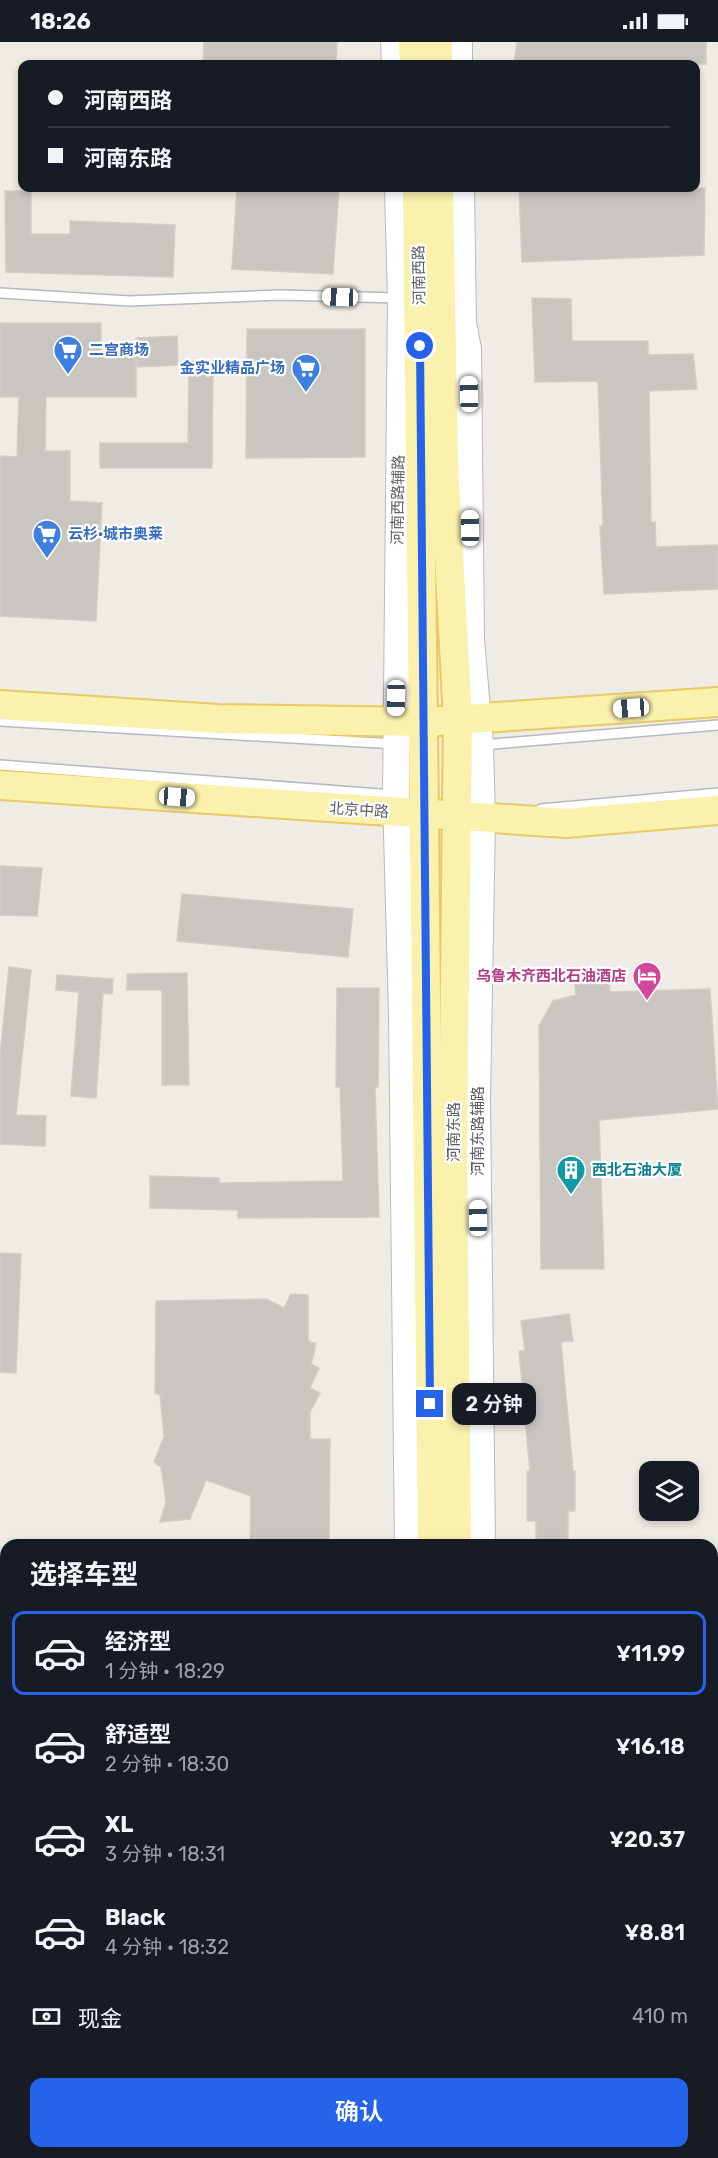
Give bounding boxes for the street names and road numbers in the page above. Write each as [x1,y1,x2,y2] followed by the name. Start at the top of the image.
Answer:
[409,245,429,305] street label: 河南西路
[388,455,408,545] street label: 河南西路辅路
[328,799,390,821] street label: 北京中路
[469,1086,487,1176] street label: 河南东路辅路
[445,1102,463,1162] street label: 河南东路

